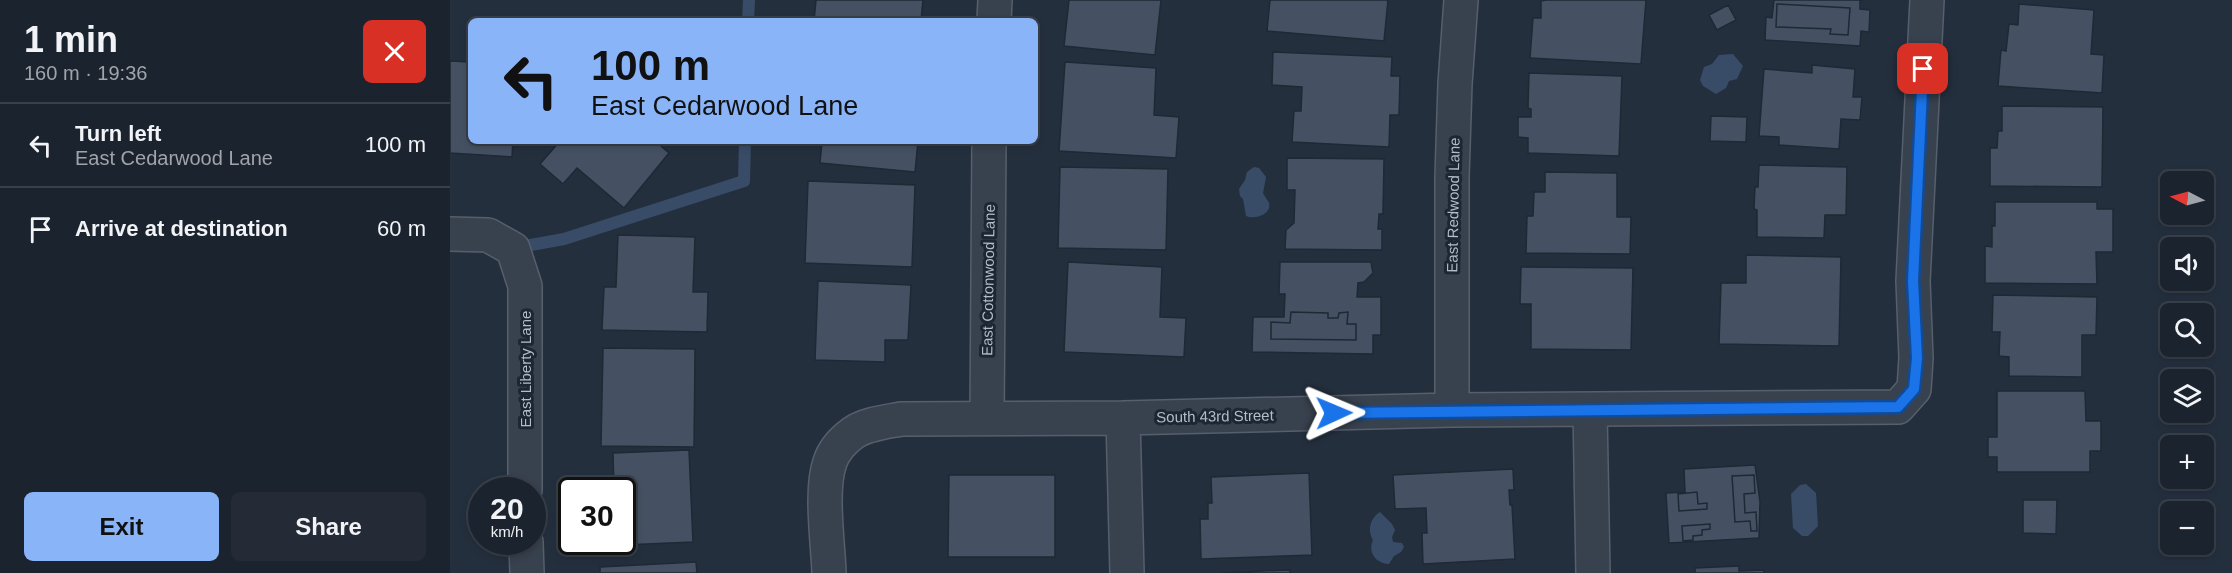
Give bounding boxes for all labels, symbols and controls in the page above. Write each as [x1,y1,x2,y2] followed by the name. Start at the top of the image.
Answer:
[24,19,118,60] text: 1 min
[363,20,426,83] button: close
[492,42,570,120] icon: left
[591,42,710,89] text: 100 m
[1897,43,1948,94] pin
[1906,52,1939,85] icon: arrive
[24,62,147,84] text: 160 m · 19:36
[591,91,858,121] text: East Cedarwood Lane
[75,121,161,146] text: Turn left
[24,129,57,162] icon: left
[365,132,426,157] text: 100 m
[1443,137,1463,273] street label: East Redwood Lane
[75,147,273,169] text: East Cedarwood Lane
[2160,171,2214,225] north arrow
[2160,171,2214,555] map controls
[978,204,998,356] street label: East Cottonwood Lane
[24,213,57,246] icon: arrive
[75,216,288,241] text: Arrive at destination
[377,216,426,241] text: 60 m
[2160,237,2214,291] button: sound
[2160,303,2214,357] button: search
[517,311,534,427] street label: East Liberty Lane
[2160,369,2214,423] button: layers
[1302,381,1366,445] position arrow
[1156,406,1275,426] street label: South 43rd Street
[2160,435,2214,489] button: +
[558,477,636,555] speed limit sign: 30
[24,492,219,561] button: Exit
[231,492,426,561] button: Share
[490,492,524,525] text: 20
[2160,501,2214,555] button: −
[491,523,523,540] text: km/h

